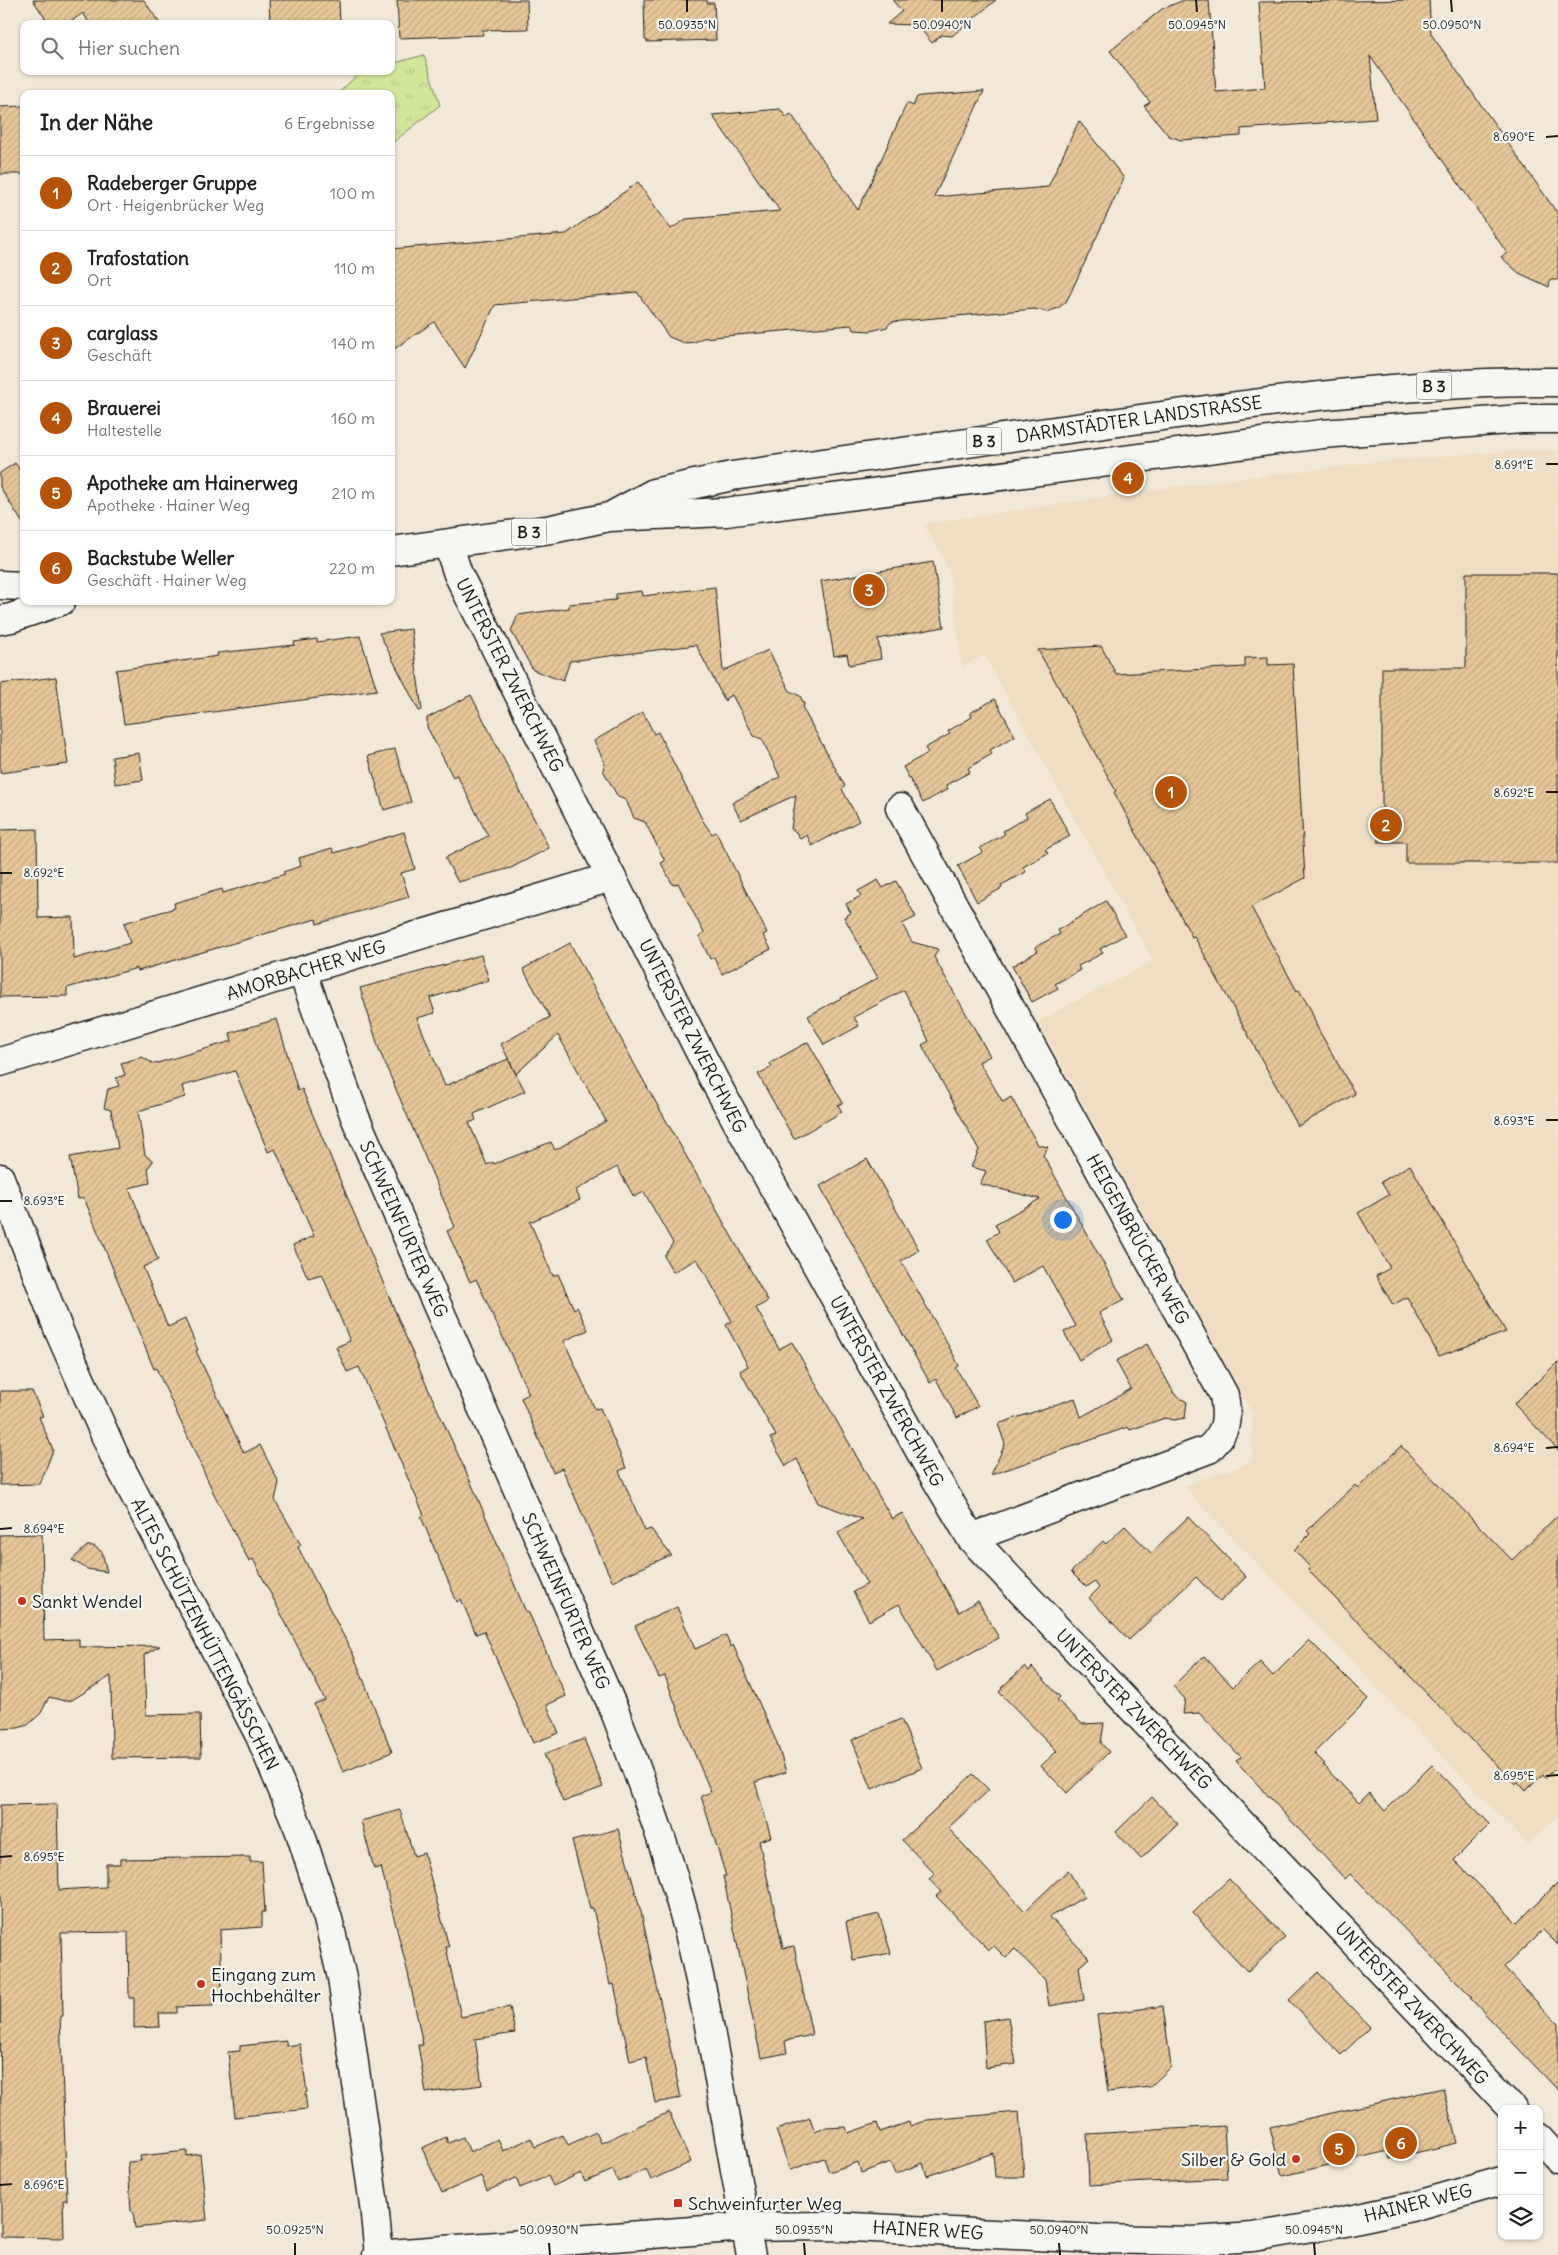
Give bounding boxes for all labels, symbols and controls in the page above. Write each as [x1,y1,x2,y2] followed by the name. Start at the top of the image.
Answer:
[658,17,716,32] text: 50.0935°N
[912,17,972,32] text: 50.0940°N
[1168,17,1226,32] text: 50.0945°N
[1422,17,1482,32] text: 50.0950°N
[20,20,395,75] search box
[38,34,66,62] icon: search
[78,36,180,60] text: Hier suchen
[40,109,153,136] text: In der Nähe
[284,113,375,133] text: 6 Ergebnisse
[1493,129,1535,144] text: 8.690°E
[87,171,257,195] text: Radeberger Gruppe
[53,183,59,203] text: 1
[330,183,375,203] text: 100 m
[87,195,264,215] text: Ort · Heigenbrücker Weg
[87,246,189,270] text: Trafostation
[52,258,60,278] text: 2
[334,258,375,278] text: 110 m
[87,270,111,290] text: Ort
[87,321,158,345] text: carglass
[51,333,61,353] text: 3
[331,333,375,353] text: 140 m
[87,345,152,365] text: Geschäft
[1416,372,1452,400] road number: B 3
[1015,390,1263,448] street label: DARMSTÄDTER LANDSTRASSE
[87,396,161,420] text: Brauerei
[51,408,61,428] text: 4
[331,408,375,428] text: 160 m
[87,420,162,440] text: Haltestelle
[966,428,1002,454] road number: B 3
[1494,457,1534,472] text: 8.691°E
[1112,459,1144,497] pin: 4
[87,471,298,495] text: Apotheke am Hainerweg
[51,483,61,503] text: 5
[332,483,375,503] text: 210 m
[87,495,250,515] text: Apotheke · Hainer Weg
[512,518,546,546] road number: B 3
[87,546,234,570] text: Backstube Weller
[51,558,61,578] text: 6
[329,558,375,578] text: 220 m
[87,570,247,590] text: Geschäft · Hainer Weg
[853,571,885,609] pin: 3
[451,574,569,776] street label: UNTERSTER ZWERCHWEG
[1155,773,1187,811] pin: 1
[1494,785,1534,800] text: 8.692°E
[1370,806,1402,844] pin: 2
[24,865,64,880] text: 8.692°E
[224,935,388,1005] street label: AMORBACHER WEG
[634,935,752,1137] street label: UNTERSTER ZWERCHWEG
[1493,1113,1535,1128] text: 8.693°E
[355,1137,453,1321] street label: SCHWEINFURTER WEG
[1082,1150,1194,1328] street label: HEIGENBRÜCKER WEG
[23,1193,65,1208] text: 8.693°E
[1050,1207,1076,1233] your location
[825,1292,949,1490] street label: UNTERSTER ZWERCHWEG
[1493,1440,1535,1455] text: 8.694°E
[126,1494,284,1774] street label: ALTES SCHÜTZENHÜTTENGÄSSCHEN
[517,1509,615,1693] street label: SCHWEINFURTER WEG
[23,1521,65,1536] text: 8.694°E
[32,1590,142,1613] place label: Sankt Wendel
[16,1595,28,1607] marker: Sankt Wendel
[1051,1624,1217,1794] street label: UNTERSTER ZWERCHWEG
[1493,1768,1535,1783] text: 8.695°E
[23,1849,65,1864] text: 8.695°E
[1330,1917,1494,2089] street label: UNTERSTER ZWERCHWEG
[211,1963,321,2007] place label: Eingang zum Hochbehälter
[195,1978,207,1990] marker: Eingang zum Hochbehälter
[1498,2105,1543,2240] map controls
[1498,2105,1543,2150] button: +
[1385,2124,1417,2162] pin: 6
[1323,2130,1355,2168] pin: 5
[1181,2148,1286,2171] place label: Silber & Gold
[1498,2150,1543,2195] button: −
[1290,2153,1302,2165] marker: Silber & Gold
[23,2177,65,2192] text: 8.696°E
[1361,2178,1475,2228] street label: HAINER WEG
[688,2192,842,2215] place label: Schweinfurter Weg
[1498,2195,1543,2240] button: layers
[672,2197,684,2209] marker: Schweinfurter Weg
[872,2216,984,2244] street label: HAINER WEG
[266,2222,324,2237] text: 50.0925°N
[519,2222,579,2237] text: 50.0930°N
[775,2222,833,2237] text: 50.0935°N
[1029,2222,1089,2237] text: 50.0940°N
[1285,2222,1343,2237] text: 50.0945°N

